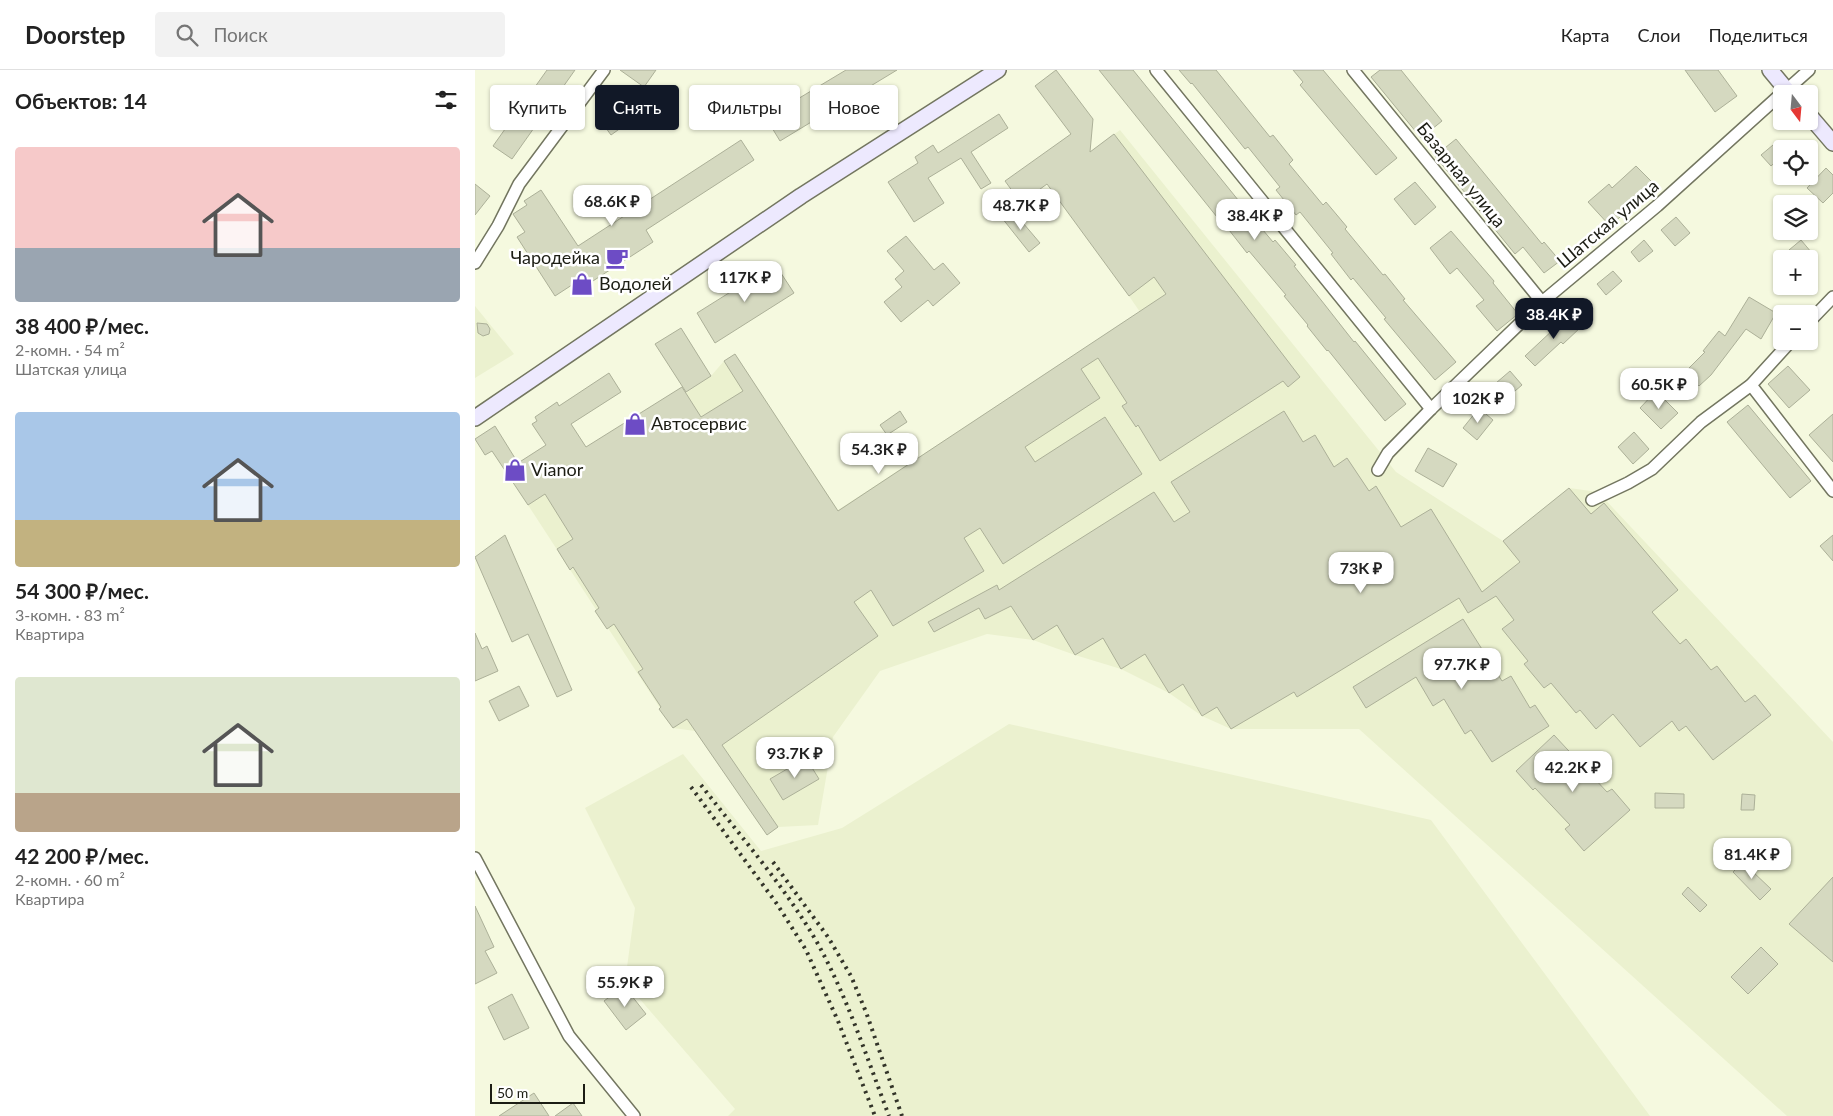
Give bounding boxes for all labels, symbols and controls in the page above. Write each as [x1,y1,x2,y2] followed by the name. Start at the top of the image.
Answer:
[155,12,505,57] search box
[25,20,125,49] text: Doorstep
[173,21,201,49] icon: search
[213,23,268,46] text: Поиск
[1561,24,1609,46] text: Карта
[1637,24,1681,46] text: Слои
[1709,24,1808,46] text: Поделиться
[490,85,585,130] chip: Купить
[595,85,679,130] chip: Снять
[689,85,800,130] chip: Фильтры
[810,85,898,130] chip: Новое
[1773,85,1817,130] north arrow
[1773,85,1818,350] map controls
[432,86,460,114] icon: filters
[15,88,147,113] text: Объектов: 14
[1413,117,1511,231] street label: Базарная улица
[1773,140,1818,185] button: locate
[1552,174,1663,272] street label: Шатская улица
[193,180,283,270] icon: home
[566,184,658,227] pin: 68.6K ₽
[975,189,1067,231] pin: 48.7K ₽
[584,191,640,210] text: 68.6K ₽
[993,195,1049,214] text: 48.7K ₽
[1773,195,1818,240] button: layers
[1209,198,1301,241] pin: 38.4K ₽
[1227,205,1283,224] text: 38.4K ₽
[604,245,630,271] cafe icon: Чародейка
[510,246,600,268] place label: Чародейка
[1773,250,1818,295] button: +
[704,260,786,303] pin: 117K ₽
[719,267,771,286] text: 117K ₽
[569,271,595,297] shop icon: Водолей
[599,272,672,294] place label: Водолей
[1508,298,1600,340] pin: 38.4K ₽
[1526,304,1582,323] text: 38.4K ₽
[1773,305,1818,350] button: −
[15,313,149,338] text: 38 400 ₽/мес.
[15,340,125,359] text: 2-комн. · 54 m²
[15,359,127,378] text: Шатская улица
[1613,368,1705,410] pin: 60.5K ₽
[1631,374,1687,393] text: 60.5K ₽
[1437,382,1519,424] pin: 102K ₽
[1452,388,1504,407] text: 102K ₽
[622,411,648,437] shop icon: Автосервис
[651,412,747,434] place label: Автосервис
[833,432,925,475] pin: 54.3K ₽
[851,439,907,458] text: 54.3K ₽
[193,445,283,535] icon: home
[502,457,528,483] shop icon: Vianor
[531,458,584,480] place label: Vianor
[1326,552,1396,594] pin: 73K ₽
[1340,558,1382,577] text: 73K ₽
[15,578,149,603] text: 54 300 ₽/мес.
[15,605,125,624] text: 3-комн. · 83 m²
[15,624,84,643] text: Квартира
[1416,648,1508,690] pin: 97.7K ₽
[1434,654,1490,673] text: 97.7K ₽
[193,710,283,800] icon: home
[749,736,841,779] pin: 93.7K ₽
[767,743,823,762] text: 93.7K ₽
[1527,750,1619,793] pin: 42.2K ₽
[1545,757,1601,776] text: 42.2K ₽
[1706,838,1798,880] pin: 81.4K ₽
[15,843,149,868] text: 42 200 ₽/мес.
[1724,844,1780,863] text: 81.4K ₽
[15,870,125,889] text: 2-комн. · 60 m²
[15,889,84,908] text: Квартира
[579,966,671,1008] pin: 55.9K ₽
[597,972,653,991] text: 55.9K ₽
[490,1081,585,1104] scale bar
[497,1084,528,1101] text: 50 m

